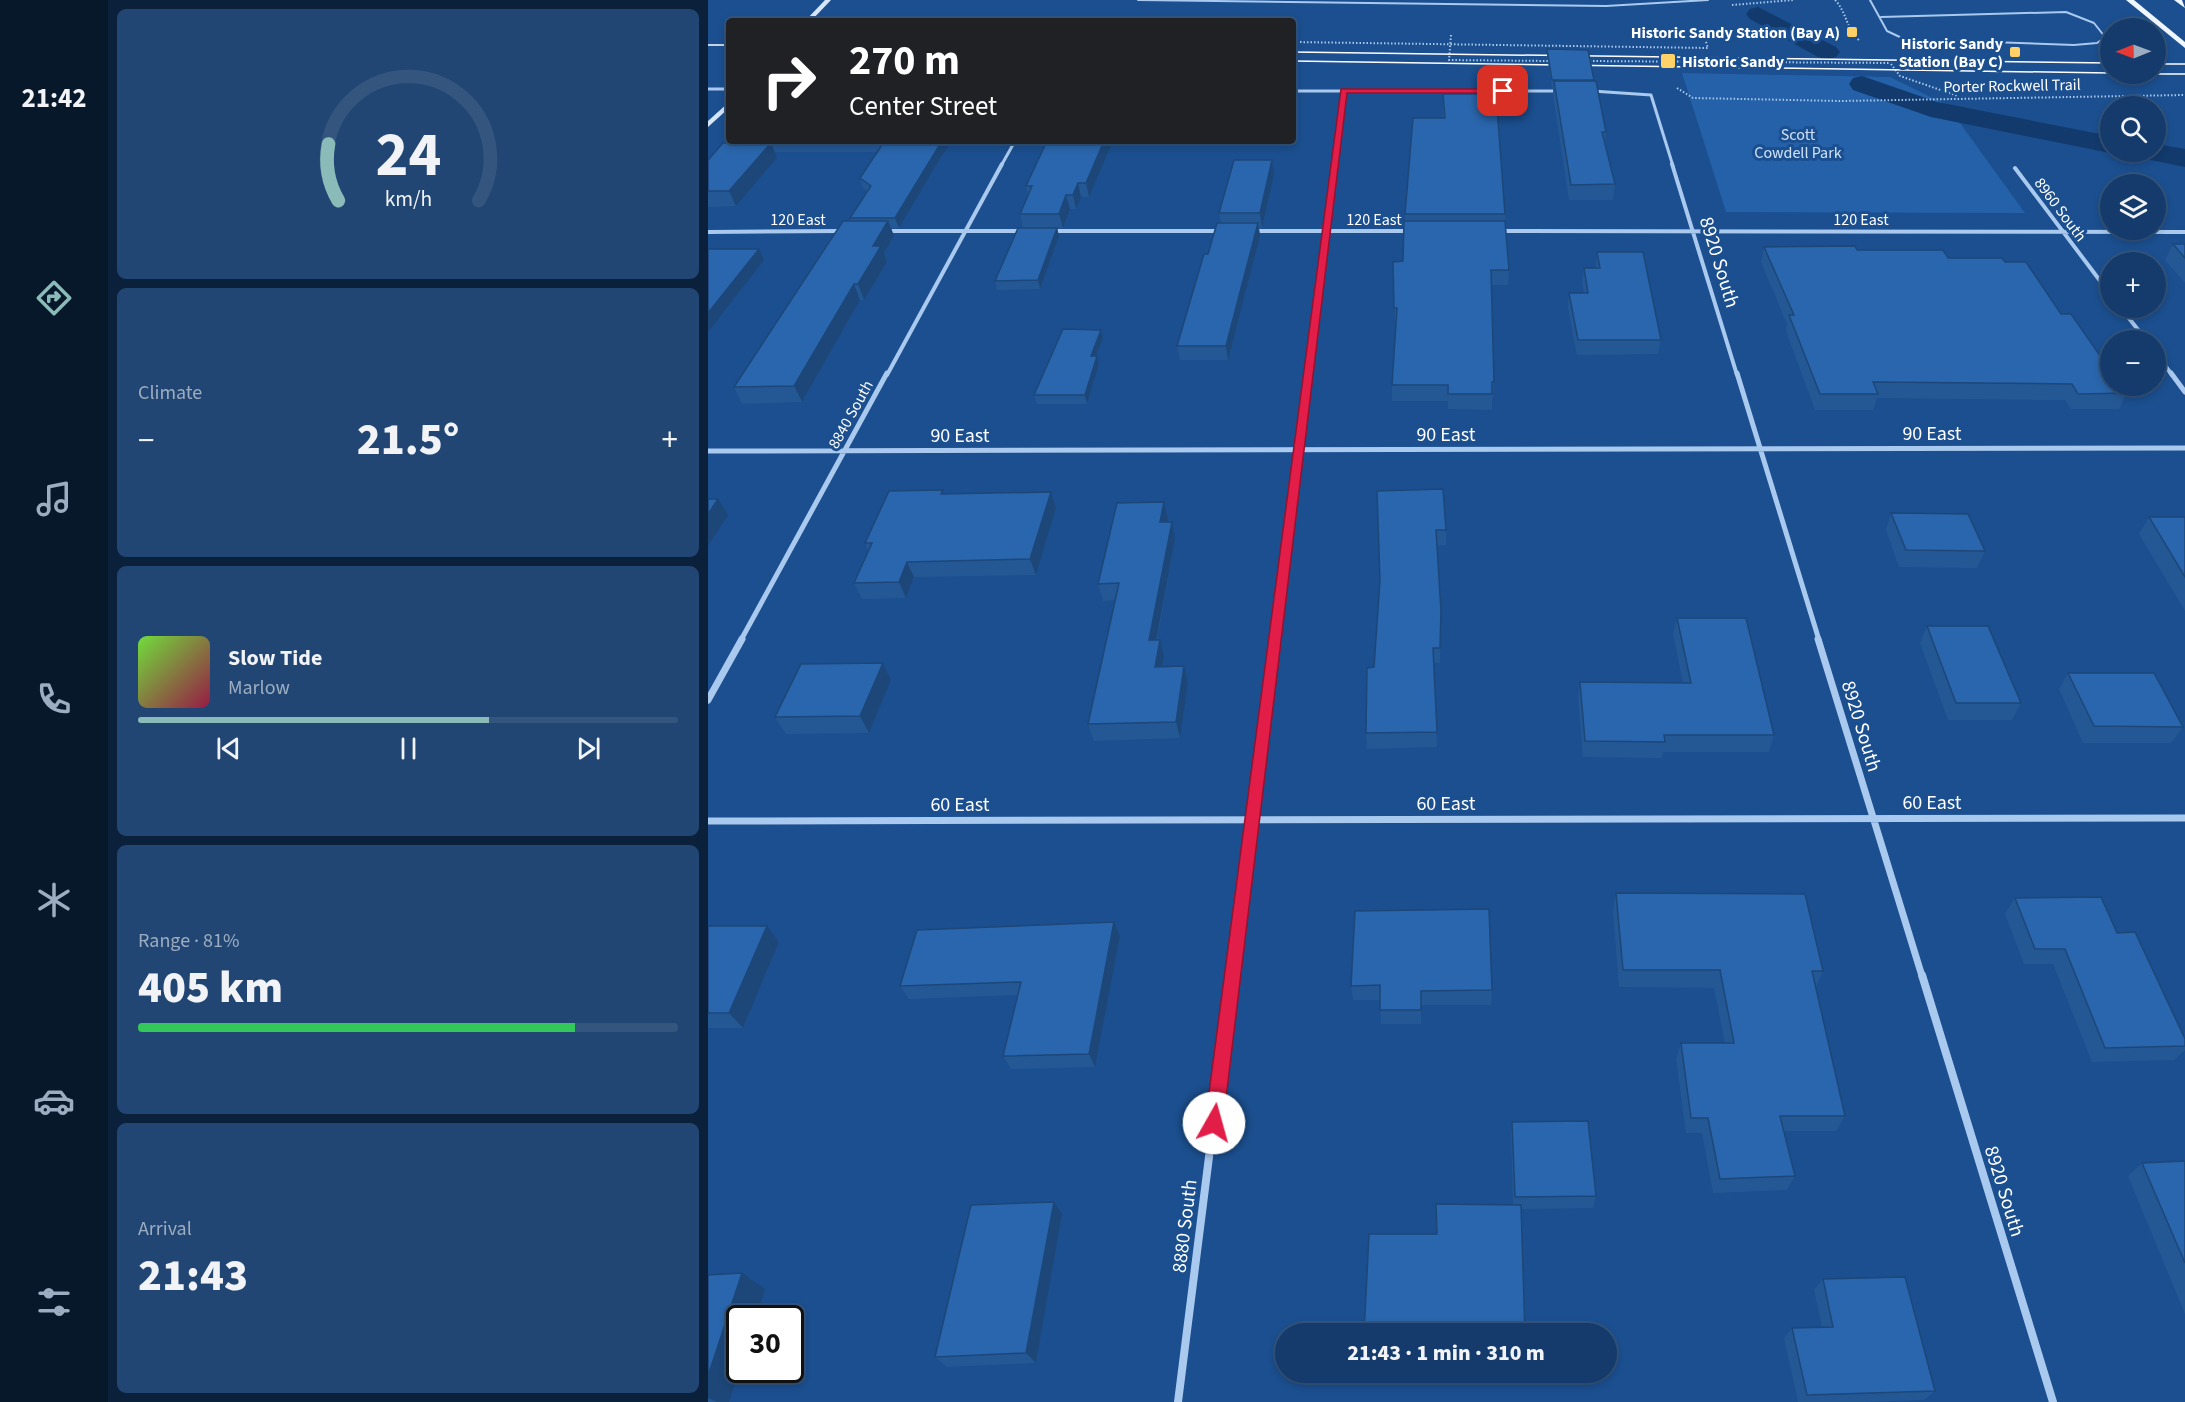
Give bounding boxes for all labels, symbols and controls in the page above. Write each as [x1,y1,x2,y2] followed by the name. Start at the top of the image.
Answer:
[2100,18,2166,84] north arrow
[2100,18,2166,396] map controls
[1631,22,1840,44] place label: Historic Sandy Station (Bay A)
[1845,25,1859,39] marker: Historic Sandy Station (Bay A)
[849,31,960,91] text: 270 m
[1899,33,2004,73] place label: Historic Sandy Station (Bay C)
[750,42,828,120] icon: right
[2008,45,2022,59] marker: Historic Sandy Station (Bay C)
[1682,51,1785,73] place label: Historic Sandy
[1659,52,1677,70] marker: Historic Sandy
[1477,65,1528,116] pin
[1486,74,1519,107] icon: arrive
[1943,74,2081,98] street label: Porter Rockwell Trail
[21,79,87,118] text: 21:42
[849,87,997,126] text: Center Street
[2100,96,2166,162] button: search
[375,111,441,200] text: 24
[1754,124,1842,164] park label: Scott Cowdell Park
[2029,173,2092,246] street label: 8960 South
[2100,174,2166,240] button: layers
[384,184,432,215] text: km/h
[770,209,826,231] street label: 120 East
[1346,209,1402,231] street label: 120 East
[1833,209,1889,231] street label: 120 East
[1692,213,1746,311] street label: 8920 South
[2100,252,2166,318] button: +
[33,277,75,319] icon: directions
[2100,330,2166,396] button: −
[823,376,879,453] street label: 8840 South
[138,379,202,407] text: Climate
[357,408,459,472] text: 21.5°
[138,417,154,464] text: −
[662,417,678,464] text: +
[1902,420,1962,448] street label: 90 East
[1416,421,1476,449] street label: 90 East
[930,422,990,450] street label: 90 East
[33,478,75,520] icon: music
[228,642,322,674] text: Slow Tide
[228,674,290,702] text: Marlow
[1834,677,1888,775] street label: 8920 South
[33,678,75,720] icon: phone
[212,732,245,765] icon: previous
[392,732,425,765] icon: pause
[572,732,605,765] icon: next
[1902,789,1962,817] street label: 60 East
[1416,790,1476,818] street label: 60 East
[930,791,990,819] street label: 60 East
[33,879,75,921] icon: climate
[138,927,239,955] text: Range · 81%
[138,956,283,1020] text: 405 km
[33,1080,75,1122] icon: car
[1182,1091,1246,1155] position arrow
[1977,1142,2031,1240] street label: 8920 South
[1165,1178,1205,1274] street label: 8880 South
[138,1215,192,1243] text: Arrival
[138,1244,248,1308] text: 21:43
[33,1281,75,1323] icon: filters
[726,1305,804,1383] speed limit sign: 30
[1347,1337,1545,1369] text: 21:43 · 1 min · 310 m

